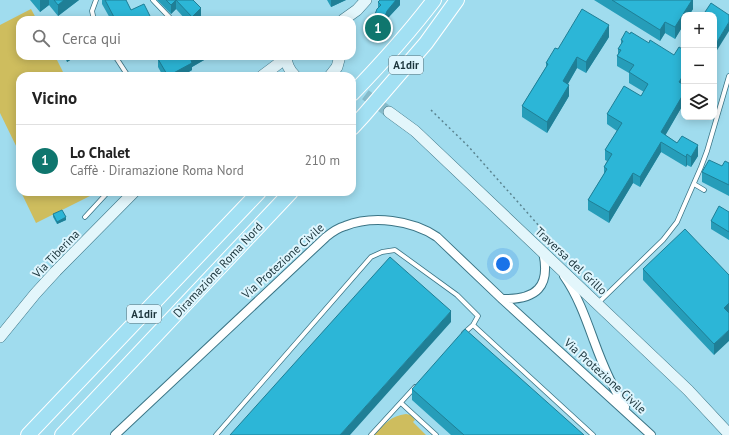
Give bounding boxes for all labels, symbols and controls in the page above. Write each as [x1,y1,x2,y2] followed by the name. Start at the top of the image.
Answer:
[681,12,717,120] map controls
[681,12,717,48] button: +
[365,13,391,43] pin: 1
[16,16,356,60] search box
[30,27,52,49] icon: search
[62,29,121,48] text: Cerca qui
[681,48,717,84] button: −
[389,56,423,74] road number: A1dir
[681,84,717,120] button: layers
[32,87,77,109] text: Vicino
[70,143,130,162] text: Lo Chalet
[41,152,49,169] text: 1
[305,152,340,169] text: 210 m
[70,162,244,179] text: Caffè · Diramazione Roma Nord
[170,219,266,320] street label: Diramazione Roma Nord
[238,220,327,302] street label: Via Protezione Civile
[532,224,610,298] street label: Traversa del Grillo
[28,226,82,282] street label: Via Tiberina
[493,254,513,274] your location
[127,305,161,323] road number: A1dir
[560,334,650,416] street label: Via Protezione Civile

